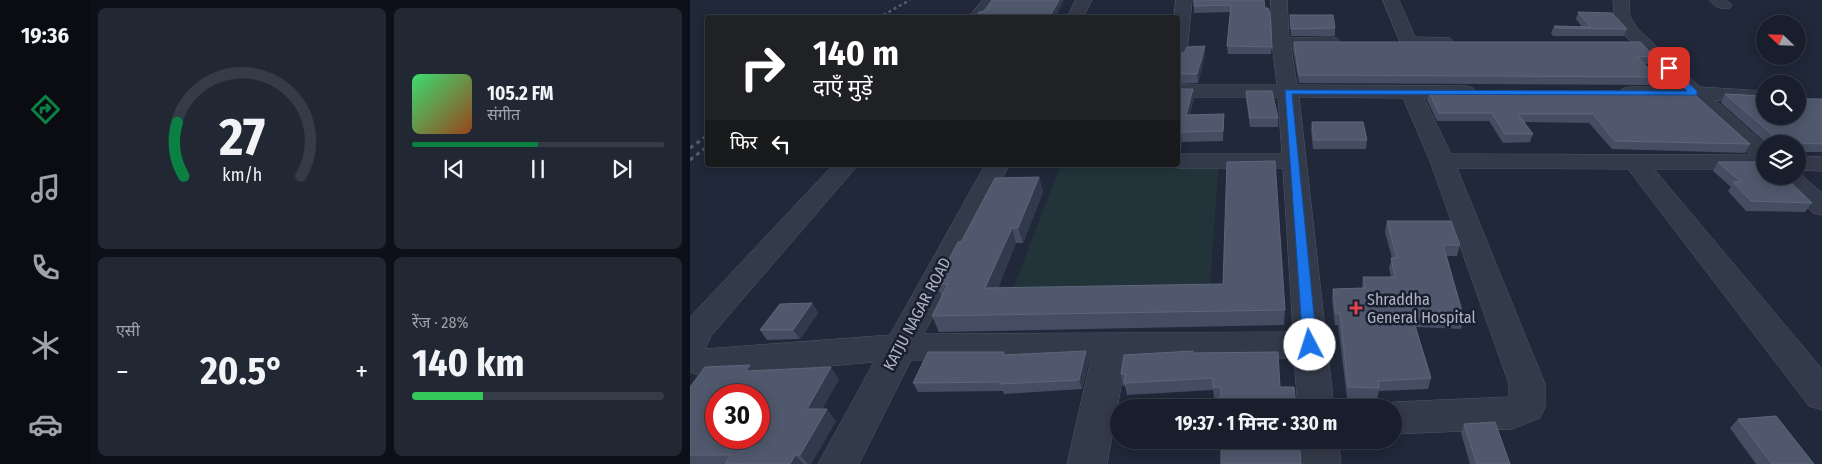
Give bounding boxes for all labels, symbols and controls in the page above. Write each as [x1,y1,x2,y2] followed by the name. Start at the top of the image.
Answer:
[1756,15,1806,65] north arrow
[1756,15,1806,185] map controls
[21,22,69,49] text: 19:36
[813,32,899,74] text: 140 m
[730,35,795,100] icon: right
[1648,47,1690,89] pin
[1655,54,1683,82] icon: arrive
[813,74,873,101] text: दाएँ मुड़ें
[1756,75,1806,125] button: search
[487,82,553,105] text: 105.2 FM
[28,92,63,127] icon: directions
[487,105,520,124] text: संगीत
[218,106,265,169] text: 27
[767,130,795,158] icon: left
[730,131,757,154] text: फिर
[1756,135,1806,185] button: layers
[440,155,468,183] icon: previous
[524,155,552,183] icon: pause
[608,155,636,183] icon: next
[222,164,262,186] text: km/h
[28,171,63,206] icon: music
[28,250,63,285] icon: phone
[879,254,955,374] street label: KATJU NAGAR ROAD
[1367,290,1476,327] place label: Shraddha General Hospital
[1349,301,1363,315] marker: Shraddha General Hospital
[412,313,468,332] text: रेंज · 28%
[1283,318,1335,370] position arrow
[116,321,140,340] text: एसी
[28,328,63,363] icon: climate
[412,340,525,386] text: 140 km
[200,348,284,394] text: 20.5°
[116,355,129,388] text: −
[355,355,368,388] text: +
[705,384,770,449] speed limit sign: 30
[28,407,63,442] icon: car
[1175,412,1337,435] text: 19:37 · 1 मिनट · 330 m

